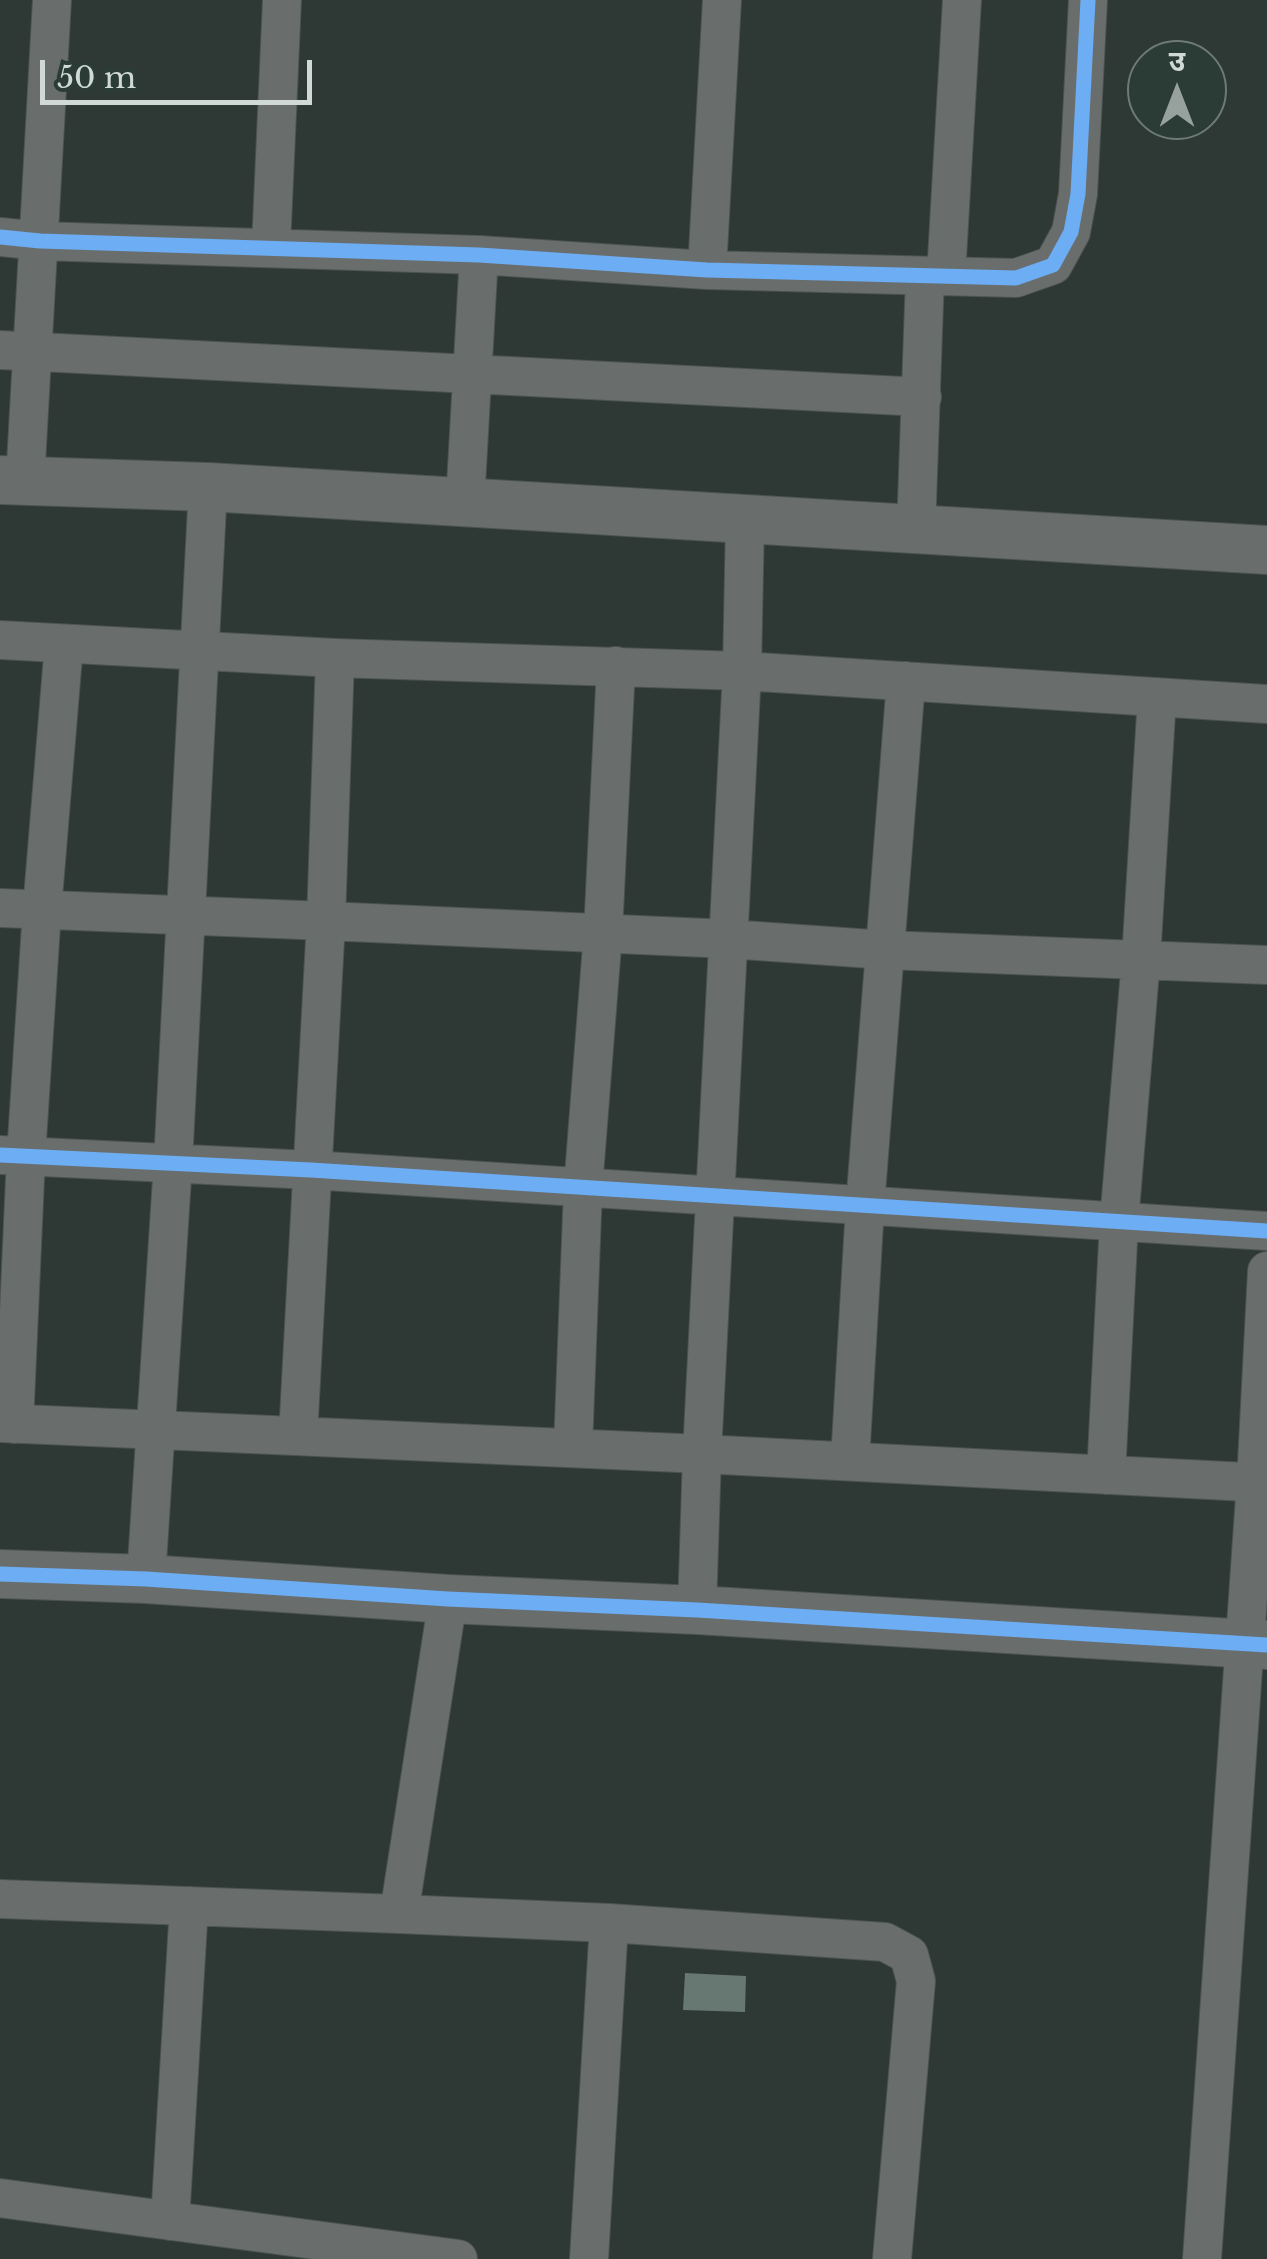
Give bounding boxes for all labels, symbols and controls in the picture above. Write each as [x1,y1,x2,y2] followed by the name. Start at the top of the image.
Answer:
[45,40,318,102] scale bar
[1127,40,1227,140] north arrow
[1169,44,1185,79] text: उ
[57,59,136,96] text: 50 m

